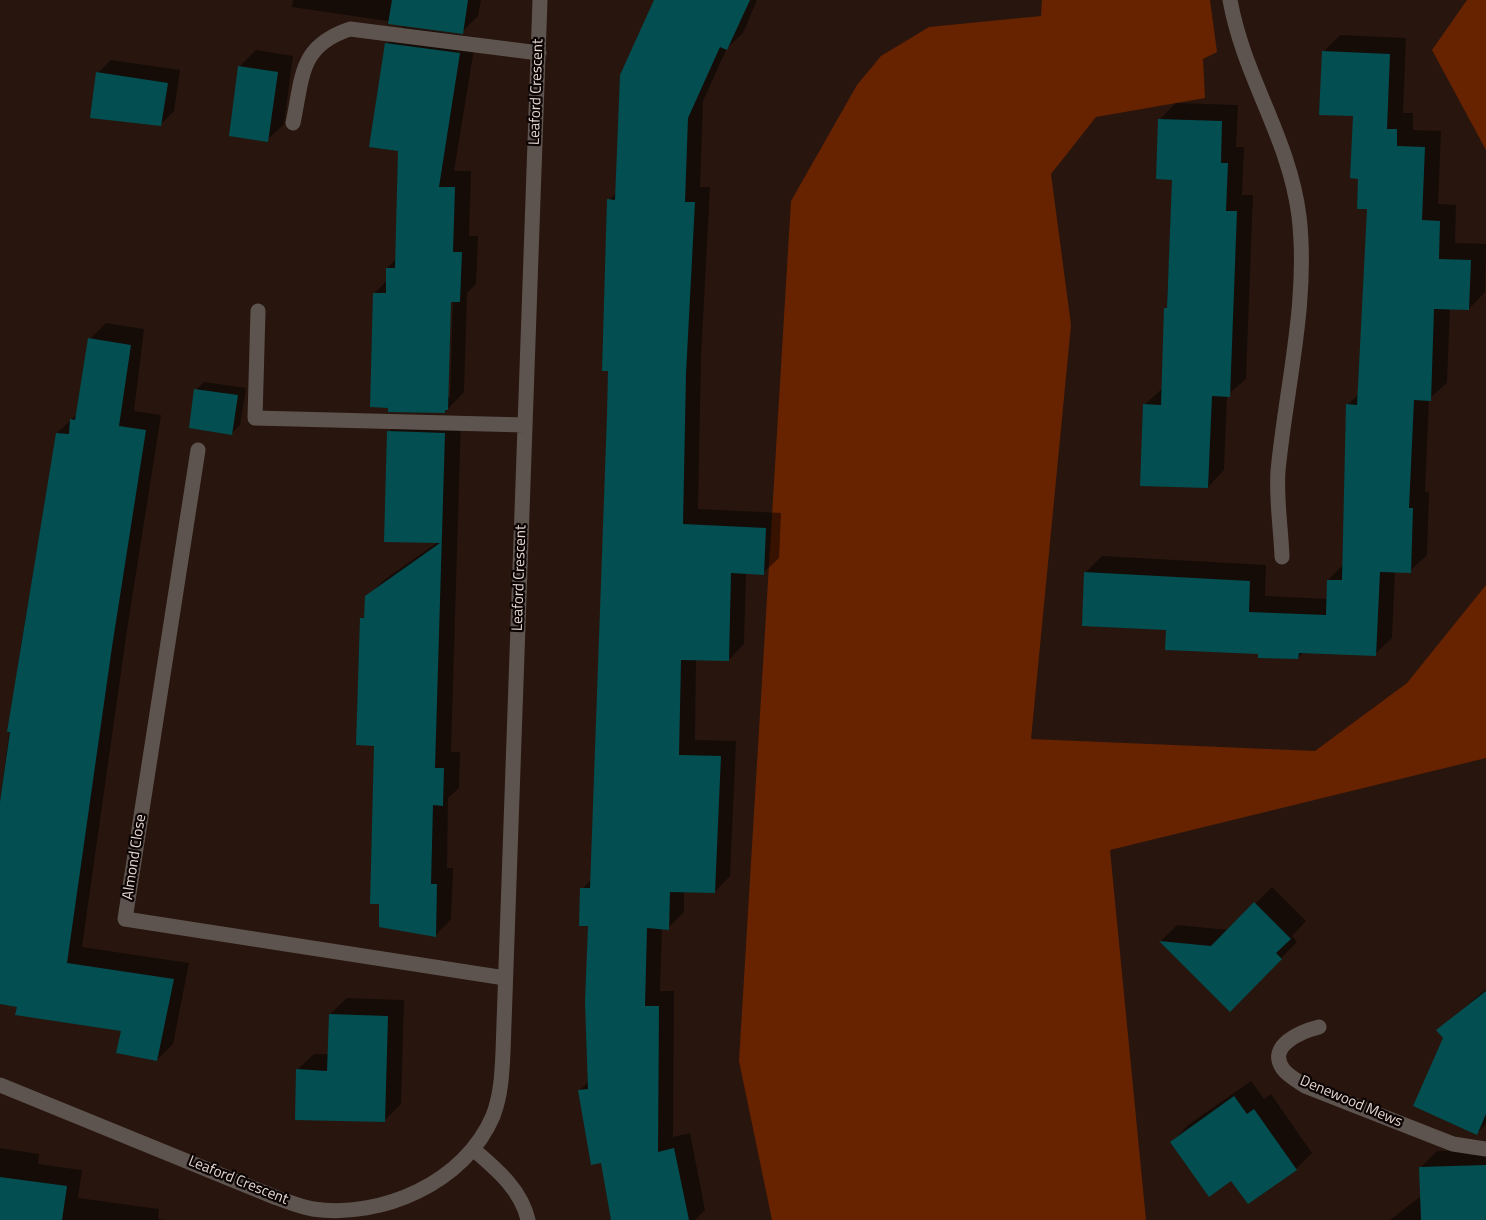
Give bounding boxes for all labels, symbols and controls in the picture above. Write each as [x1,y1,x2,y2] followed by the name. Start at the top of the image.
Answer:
[526,39,548,145] street label: Leaford Crescent
[509,525,531,631] street label: Leaford Crescent
[119,813,151,901] street label: Almond Close
[1297,1072,1405,1132] street label: Denewood Mews
[185,1153,291,1209] street label: Leaford Crescent

